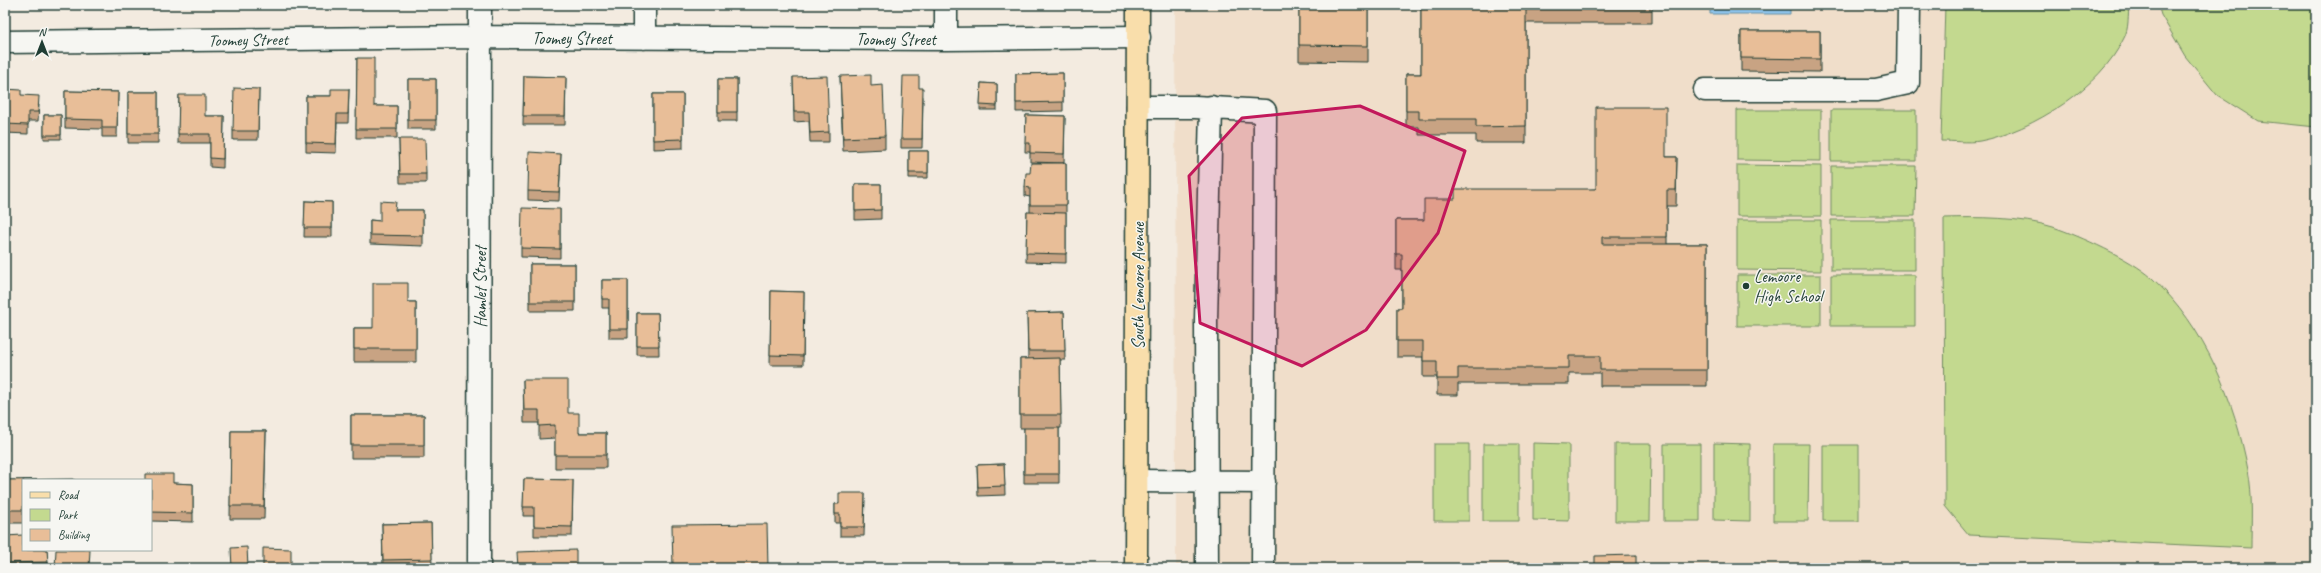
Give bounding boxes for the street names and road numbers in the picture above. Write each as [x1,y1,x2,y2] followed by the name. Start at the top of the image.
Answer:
[532,28,614,49] street label: Toomey Street
[208,29,290,51] street label: Toomey Street
[856,29,938,50] street label: Toomey Street
[1128,221,1149,350] street label: South Lemoore Avenue
[470,244,491,328] street label: Hamlet Street

